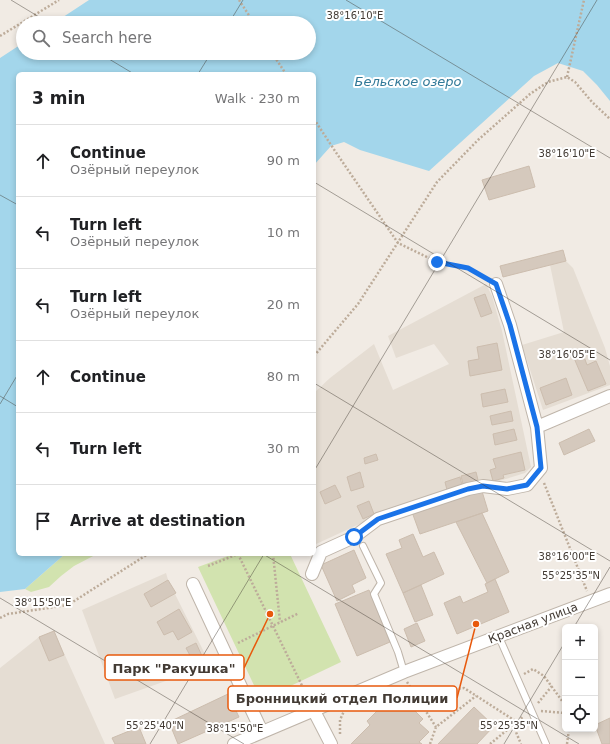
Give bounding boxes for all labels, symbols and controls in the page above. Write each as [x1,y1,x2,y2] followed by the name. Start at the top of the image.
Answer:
[327,10,383,21] text: 38°16'10"E
[16,16,316,60] search box
[30,27,52,49] icon: search
[62,29,152,47] text: Search here
[354,74,462,89] water label: Бельское озеро
[32,88,85,108] text: 3 min
[215,91,300,106] text: Walk · 230 m
[70,144,146,162] text: Continue
[539,148,595,159] text: 38°16'10"E
[32,150,54,172] icon: ahead
[267,153,300,168] text: 90 m
[70,162,199,177] text: Озёрный переулок
[70,216,142,234] text: Turn left
[32,222,54,244] icon: left
[267,225,300,240] text: 10 m
[70,234,199,249] text: Озёрный переулок
[428,253,446,271] route end
[70,288,142,306] text: Turn left
[32,294,54,316] icon: left
[267,297,300,312] text: 20 m
[70,306,199,321] text: Озёрный переулок
[539,349,595,360] text: 38°16'05"E
[32,366,54,388] icon: ahead
[70,368,146,386] text: Continue
[267,369,300,384] text: 80 m
[32,438,54,460] icon: left
[70,440,142,458] text: Turn left
[267,441,300,456] text: 30 m
[32,510,54,532] icon: arrive
[70,512,245,530] text: Arrive at destination
[345,528,363,546] route start
[539,551,595,562] text: 38°16'00"E
[542,570,600,581] text: 55°25'35"N
[15,597,71,608] text: 38°15'50"E
[486,600,580,646] street label: Красная улица
[562,624,598,732] map controls
[562,624,598,660] button: +
[105,655,244,680] callout: Парк "Ракушка"
[562,660,598,696] button: −
[113,661,235,676] text: Парк "Ракушка"
[228,686,457,711] callout: Бронницкий отдел Полиции
[236,691,448,706] text: Бронницкий отдел Полиции
[562,696,598,732] button: locate
[126,720,184,731] text: 55°25'40"N
[480,720,538,731] text: 55°25'35"N
[207,723,263,734] text: 38°15'50"E

